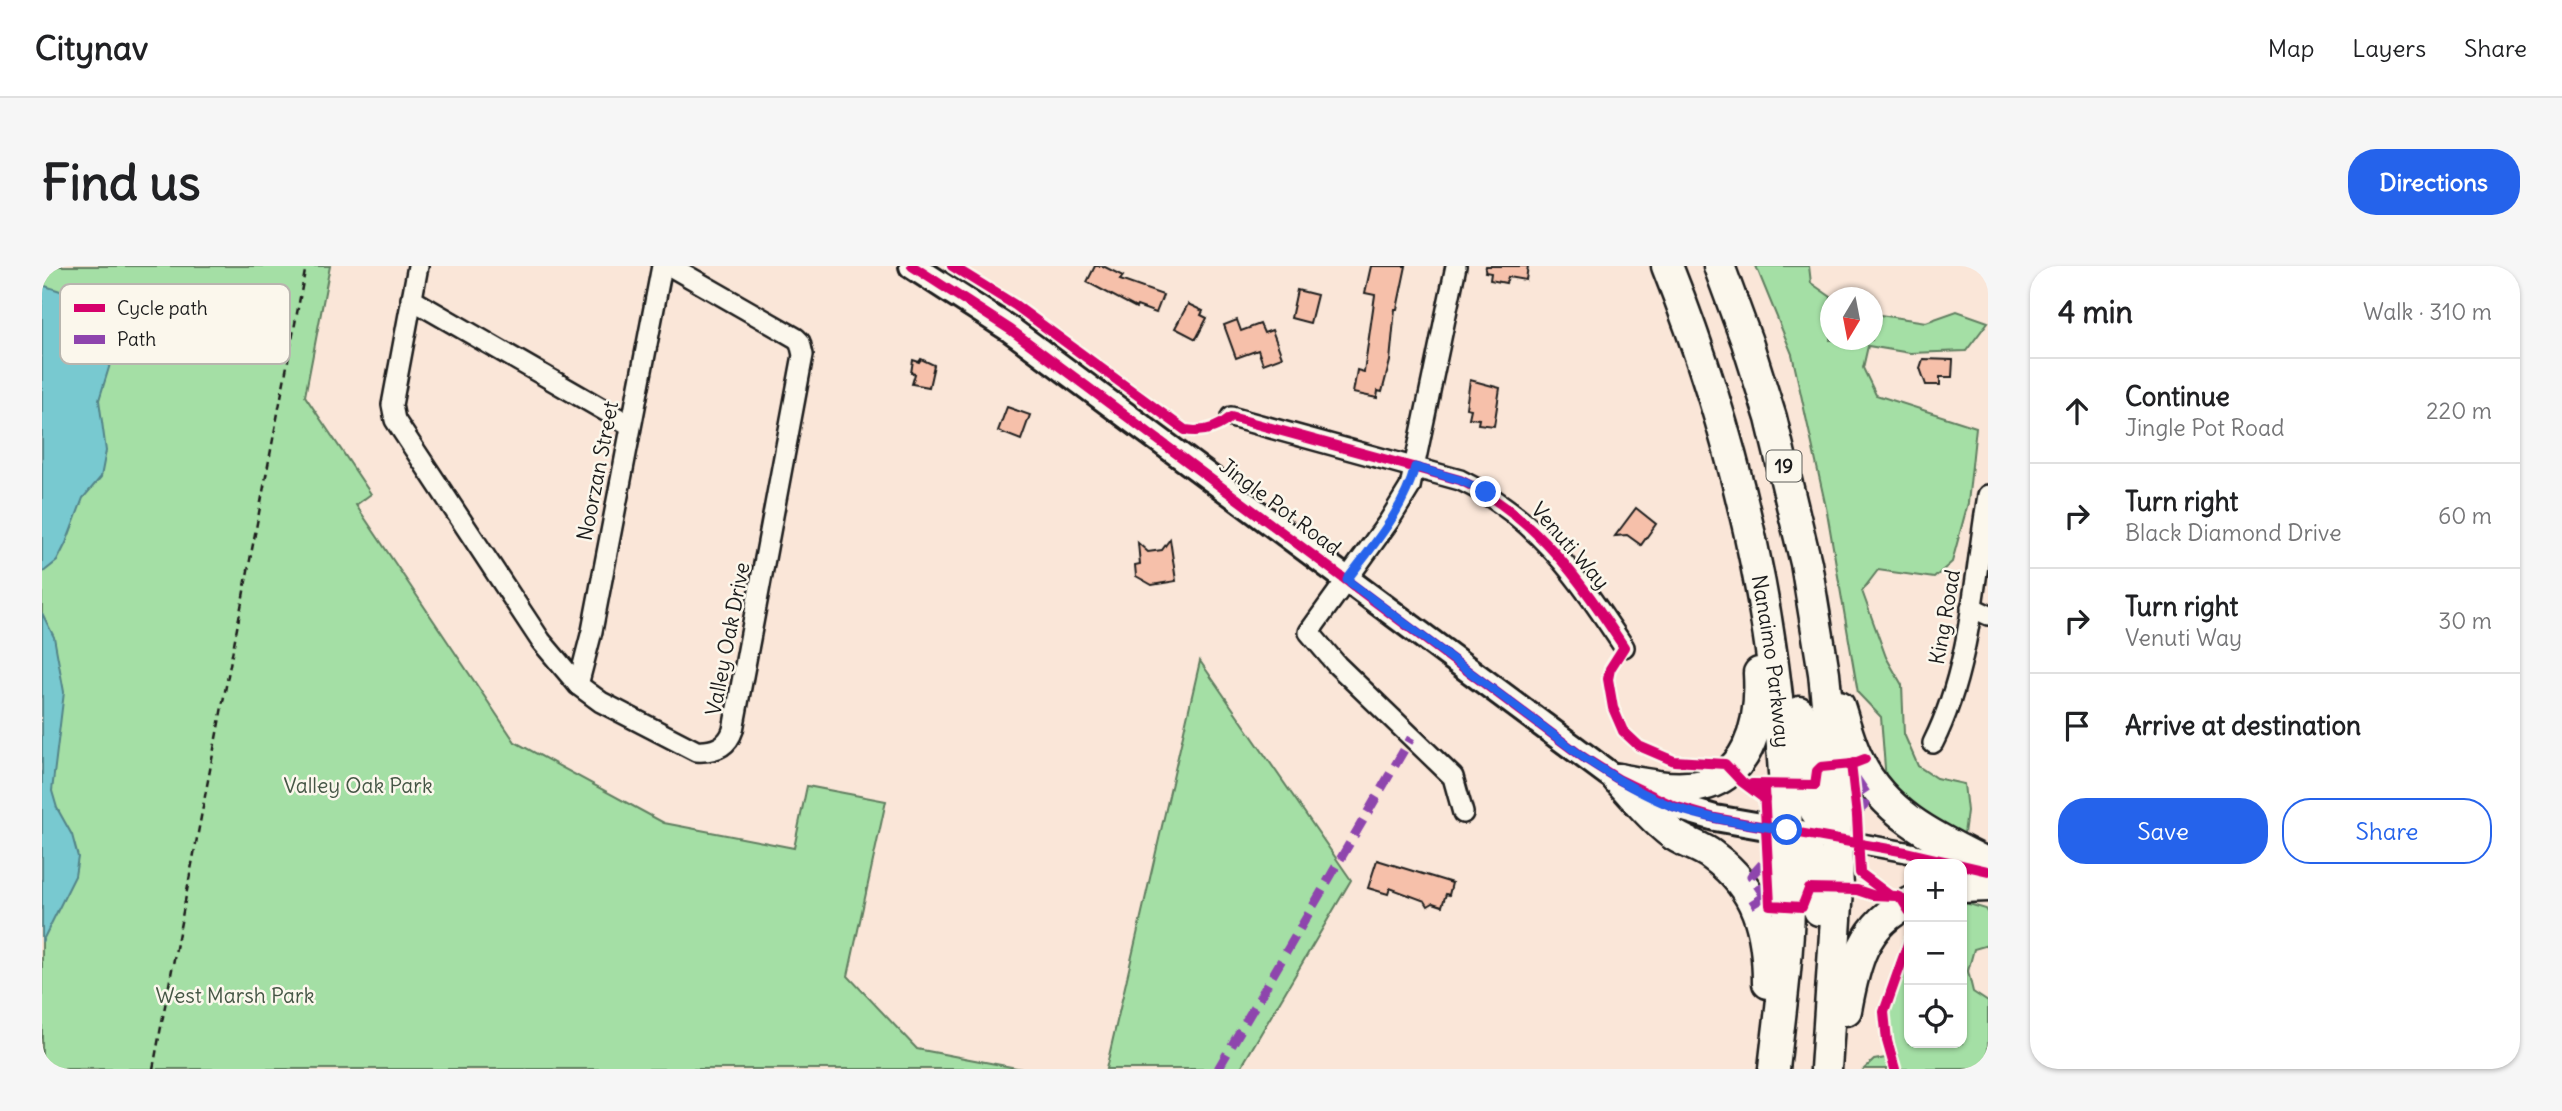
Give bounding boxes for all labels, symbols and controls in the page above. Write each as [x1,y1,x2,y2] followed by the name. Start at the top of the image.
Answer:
[35,27,148,69] text: Citynav
[2268,33,2314,63] text: Map
[2352,33,2426,63] text: Layers
[2464,33,2527,63] text: Share
[2348,149,2520,215] button: Directions
[42,152,200,213] text: Find us
[60,284,290,364] legend
[1820,287,1883,350] north arrow
[2058,293,2133,331] text: 4 min
[117,296,208,320] text: Cycle path
[2363,297,2492,326] text: Walk · 310 m
[117,327,156,351] text: Path
[2125,380,2230,413] text: Continue
[2058,392,2096,430] icon: ahead
[2426,396,2492,425] text: 220 m
[571,399,624,543] street label: Noorzan Street
[2125,413,2285,442] text: Jingle Pot Road
[1766,450,1802,482] road number: 19
[1214,452,1347,561] street label: Jingle Pot Road
[1470,476,1501,507] route end
[2125,485,2238,518] text: Turn right
[1525,496,1616,595] street label: Venuti Way
[2058,497,2096,535] icon: right
[2438,501,2492,530] text: 60 m
[2125,518,2342,547] text: Black Diamond Drive
[699,560,756,718] street label: Valley Oak Drive
[1923,567,1966,666] street label: King Road
[1746,573,1796,749] street label: Nanaimo Parkway
[2125,590,2238,623] text: Turn right
[2058,602,2096,640] icon: right
[2438,606,2492,635] text: 30 m
[2125,623,2242,652] text: Venuti Way
[2058,707,2096,745] icon: arrive
[2125,709,2361,742] text: Arrive at destination
[283,772,433,799] park label: Valley Oak Park
[2058,798,2268,864] button: Save
[2282,798,2492,864] button: Share
[1771,814,1802,845] route start
[1904,859,1967,1048] map controls
[1904,859,1967,922] button: +
[1904,922,1967,985] button: −
[156,982,314,1009] park label: West Marsh Park
[1904,985,1967,1048] button: locate

